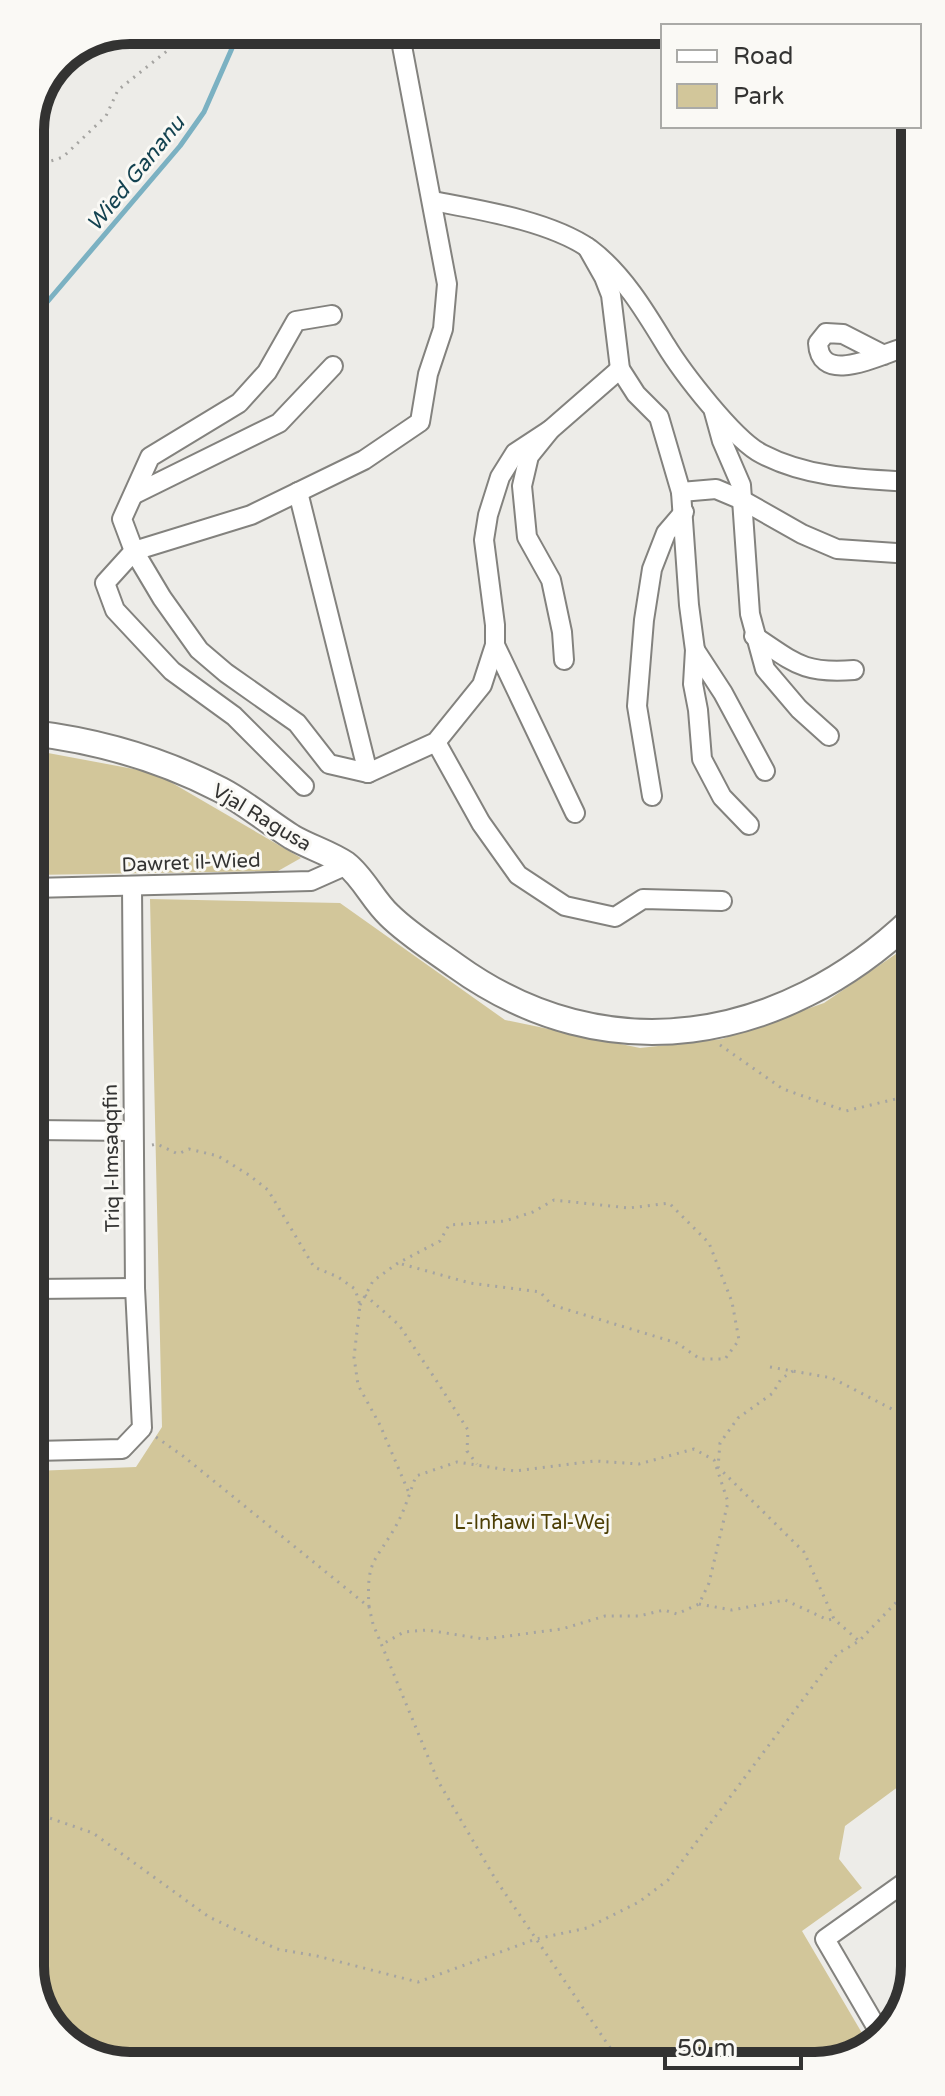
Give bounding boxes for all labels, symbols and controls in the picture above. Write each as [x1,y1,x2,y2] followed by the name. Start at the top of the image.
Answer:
[661,24,921,128] legend
[733,42,793,71] text: Road
[733,82,784,111] text: Park
[81,109,191,237] water label: Wied Gananu
[208,779,315,857] street label: Vjal Ragusa
[121,849,261,877] street label: Dawret il-Wied
[99,1084,125,1232] street label: Triq l-Imsaqqfin
[454,1511,610,1535] park label: L-Inħawi Tal-Wej
[665,2020,801,2070] scale bar
[677,2034,735,2063] text: 50 m

